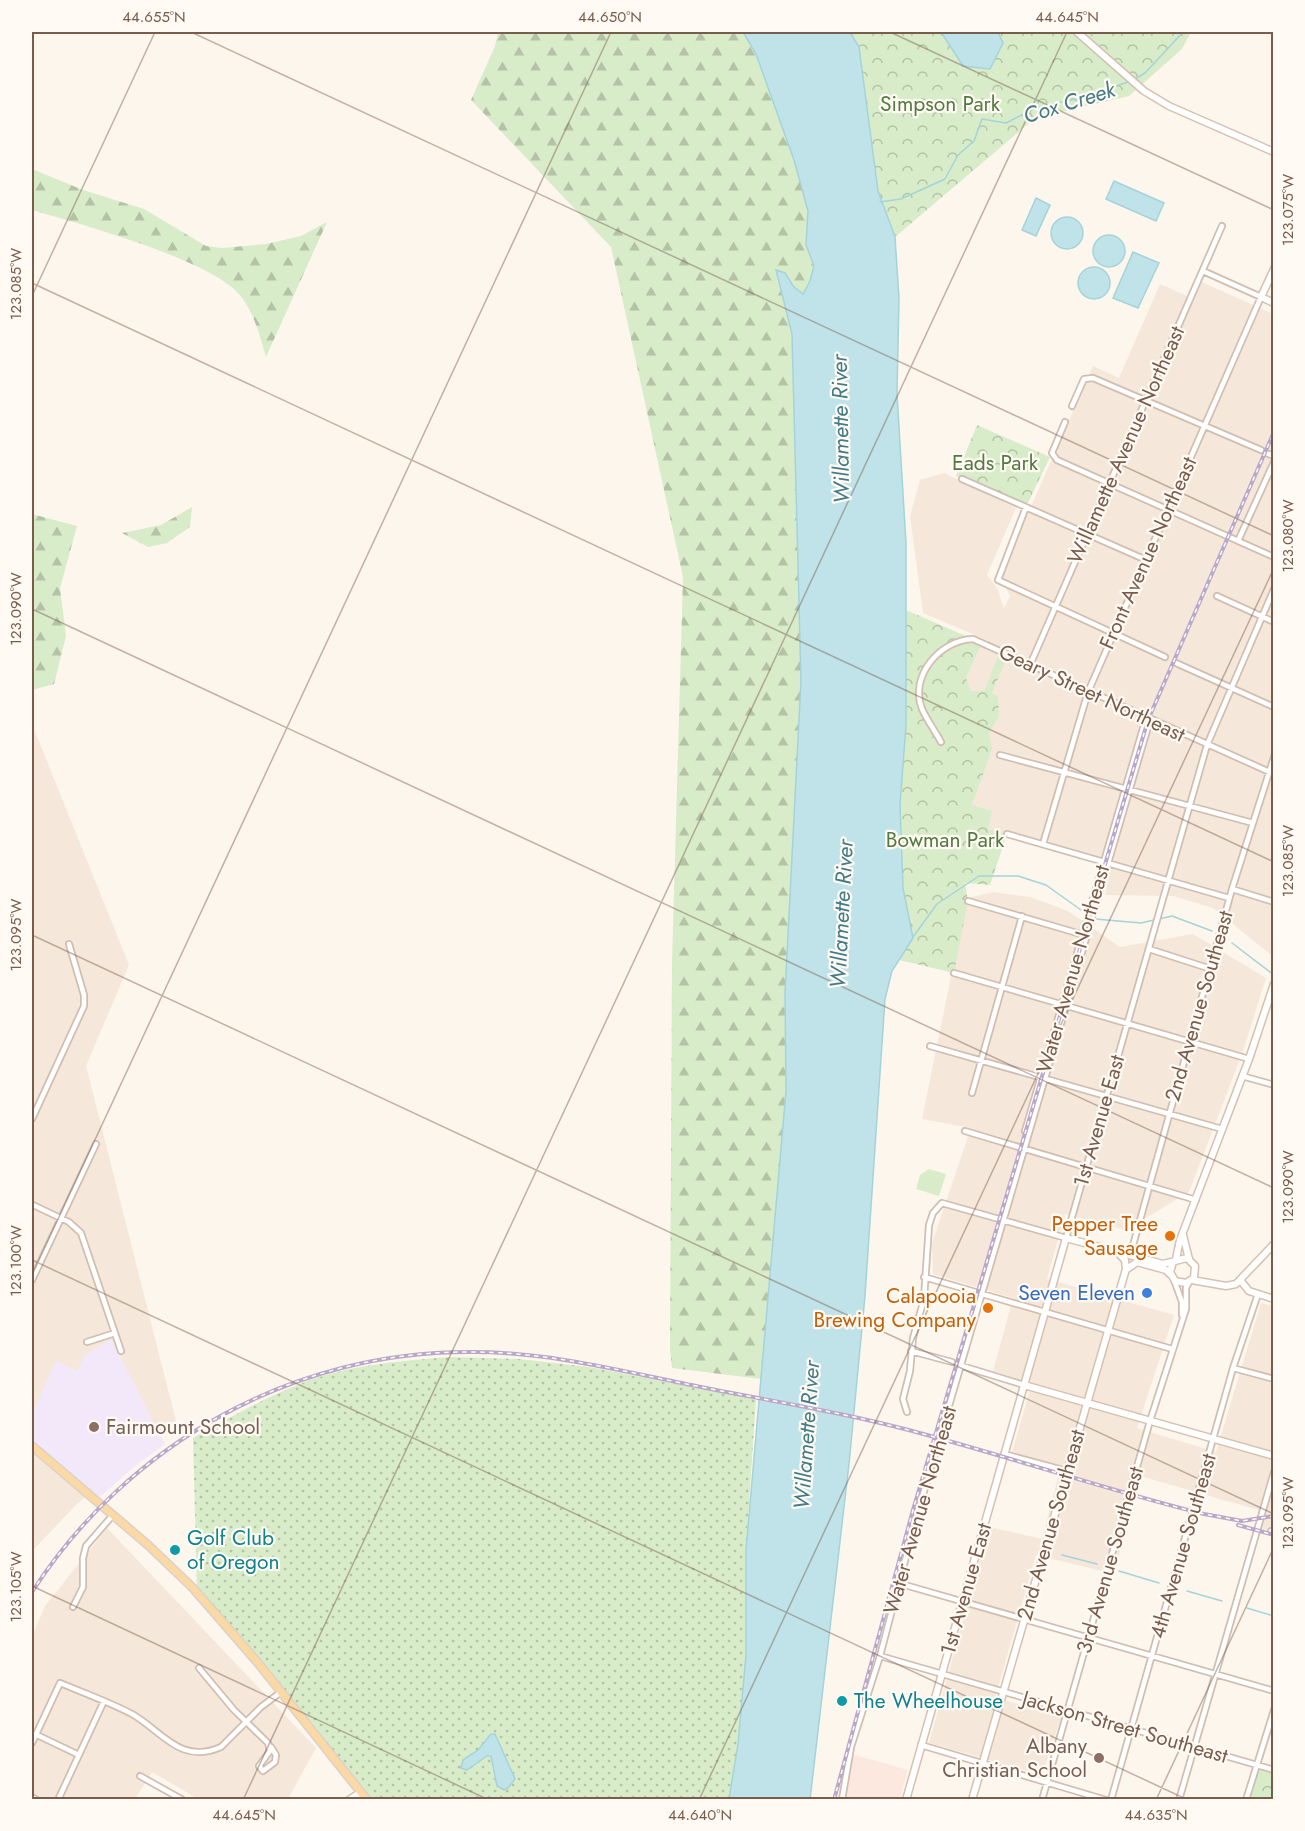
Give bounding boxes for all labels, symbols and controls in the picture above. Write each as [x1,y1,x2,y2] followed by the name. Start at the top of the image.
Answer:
[122,6,186,28] text: 44.655°N
[578,6,642,28] text: 44.650°N
[1035,6,1099,28] text: 44.645°N
[1019,72,1120,131] water label: Cox Creek
[880,89,1001,119] park label: Simpson Park
[1277,174,1299,246] text: 123.075°W
[5,248,27,320] text: 123.085°W
[1060,321,1192,569] street label: Willamette Avenue Northeast
[823,353,857,504] water label: Willamette River
[952,448,1039,478] park label: Eads Park
[1092,452,1204,654] street label: Front Avenue Northeast
[1277,499,1299,572] text: 123.080°W
[5,572,27,646] text: 123.090°W
[994,637,1190,749] street label: Geary Street Northeast
[886,825,1005,855] park label: Bowman Park
[1277,825,1299,897] text: 123.085°W
[821,837,861,989] water label: Willamette River
[1029,861,1117,1077] street label: Water Avenue Northeast
[5,898,27,971] text: 123.095°W
[1157,907,1241,1105] street label: 2nd Avenue Southeast
[1066,1051,1132,1191] street label: 1st Avenue East
[1277,1150,1299,1224] text: 123.090°W
[1051,1209,1158,1263] place label: Pepper Tree Sausage
[5,1225,27,1297] text: 123.100°W
[1163,1229,1177,1243] marker: Pepper Tree Sausage
[1018,1278,1135,1308] place label: Seven Eleven
[813,1281,977,1335] place label: Calapooia Brewing Company
[1140,1286,1154,1300] marker: Seven Eleven
[981,1301,995,1315] marker: Calapooia Brewing Company
[785,1358,827,1510] water label: Willamette River
[876,1402,964,1618] street label: Water Avenue Northeast
[106,1412,260,1442] place label: Fairmount School
[87,1420,101,1434] marker: Fairmount School
[1009,1426,1093,1624] street label: 2nd Avenue Southeast
[1142,1450,1224,1642] street label: 4th Avenue Southeast
[1069,1463,1151,1657] street label: 3rd Avenue Southeast
[1277,1476,1299,1549] text: 123.095°W
[933,1519,999,1659] street label: 1st Avenue East
[187,1523,280,1577] place label: Golf Club of Oregon
[168,1543,182,1557] marker: Golf Club of Oregon
[5,1551,27,1622] text: 123.105°W
[1016,1682,1231,1771] street label: Jackson Street Southeast
[854,1686,1003,1716] place label: The Wheelhouse
[835,1694,849,1708] marker: The Wheelhouse
[942,1731,1088,1785] place label: Albany Christian School
[1092,1751,1106,1765] marker: Albany Christian School
[212,1804,276,1826] text: 44.645°N
[668,1804,732,1826] text: 44.640°N
[1124,1804,1188,1826] text: 44.635°N

